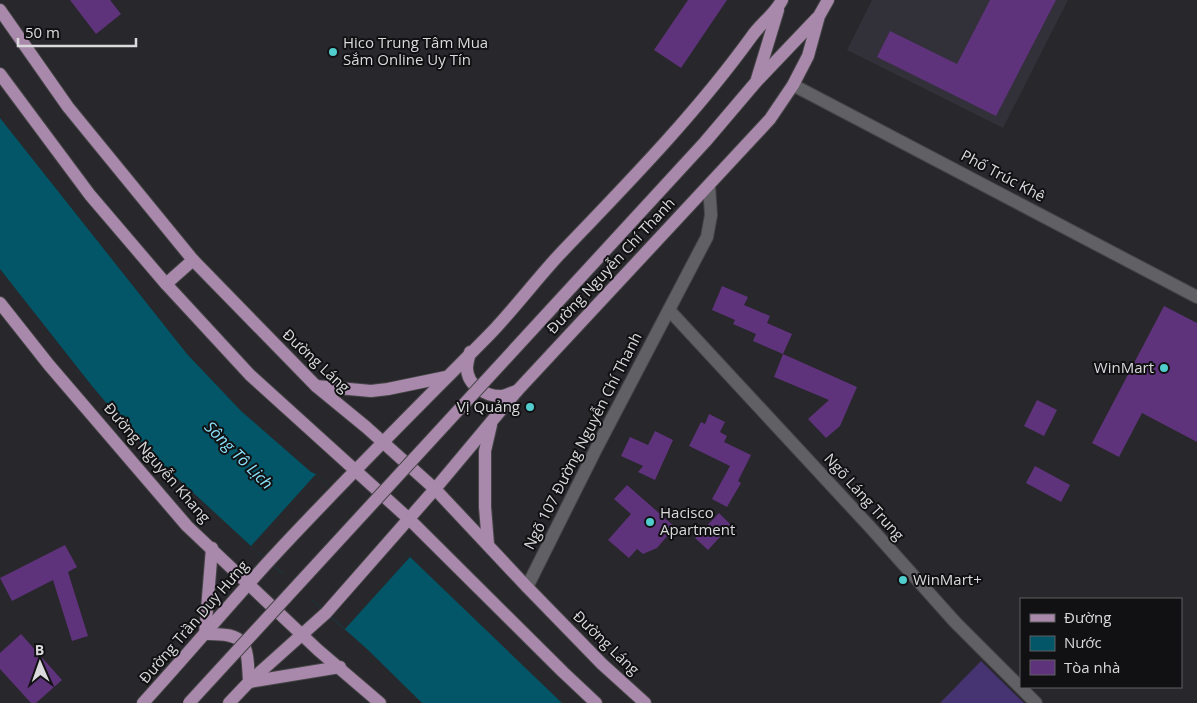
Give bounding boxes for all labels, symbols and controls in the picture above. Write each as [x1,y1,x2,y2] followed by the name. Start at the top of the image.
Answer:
[18,15,135,47] scale bar
[25,22,60,42] text: 50 m
[343,32,488,69] place label: Hico Trung Tâm Mua Sắm Online Uy Tín
[327,46,339,58] marker: Hico Trung Tâm Mua Sắm Online Uy Tín
[958,145,1049,206] street label: Phố Trúc Khê
[542,193,679,338] street label: Đường Nguyễn Chí Thanh
[279,324,354,396] street label: Đường Láng
[518,328,646,553] street label: Ngõ 107 Đường Nguyễn Chí Thanh
[1094,357,1154,377] place label: WinMart
[1158,362,1170,374] marker: WinMart
[457,396,520,416] place label: Vị Quảng
[100,398,215,527] street label: Đường Nguyễn Khang
[524,401,536,413] marker: Vị Quảng
[200,416,278,494] water label: Sông Tô Lịch
[820,449,909,544] street label: Ngõ Láng Trung
[660,502,735,539] place label: Hacisco Apartment
[644,516,656,528] marker: Hacisco Apartment
[134,556,252,687] street label: Đường Trần Duy Hưng
[913,569,982,589] place label: WinMart+
[897,574,909,586] marker: WinMart+
[1020,598,1182,688] legend
[569,606,644,679] street label: Đường Láng
[1064,607,1111,627] text: Đường
[1064,632,1102,652] text: Nước
[15,638,65,688] north arrow
[34,640,45,659] text: B
[1064,657,1120,677] text: Tòa nhà

